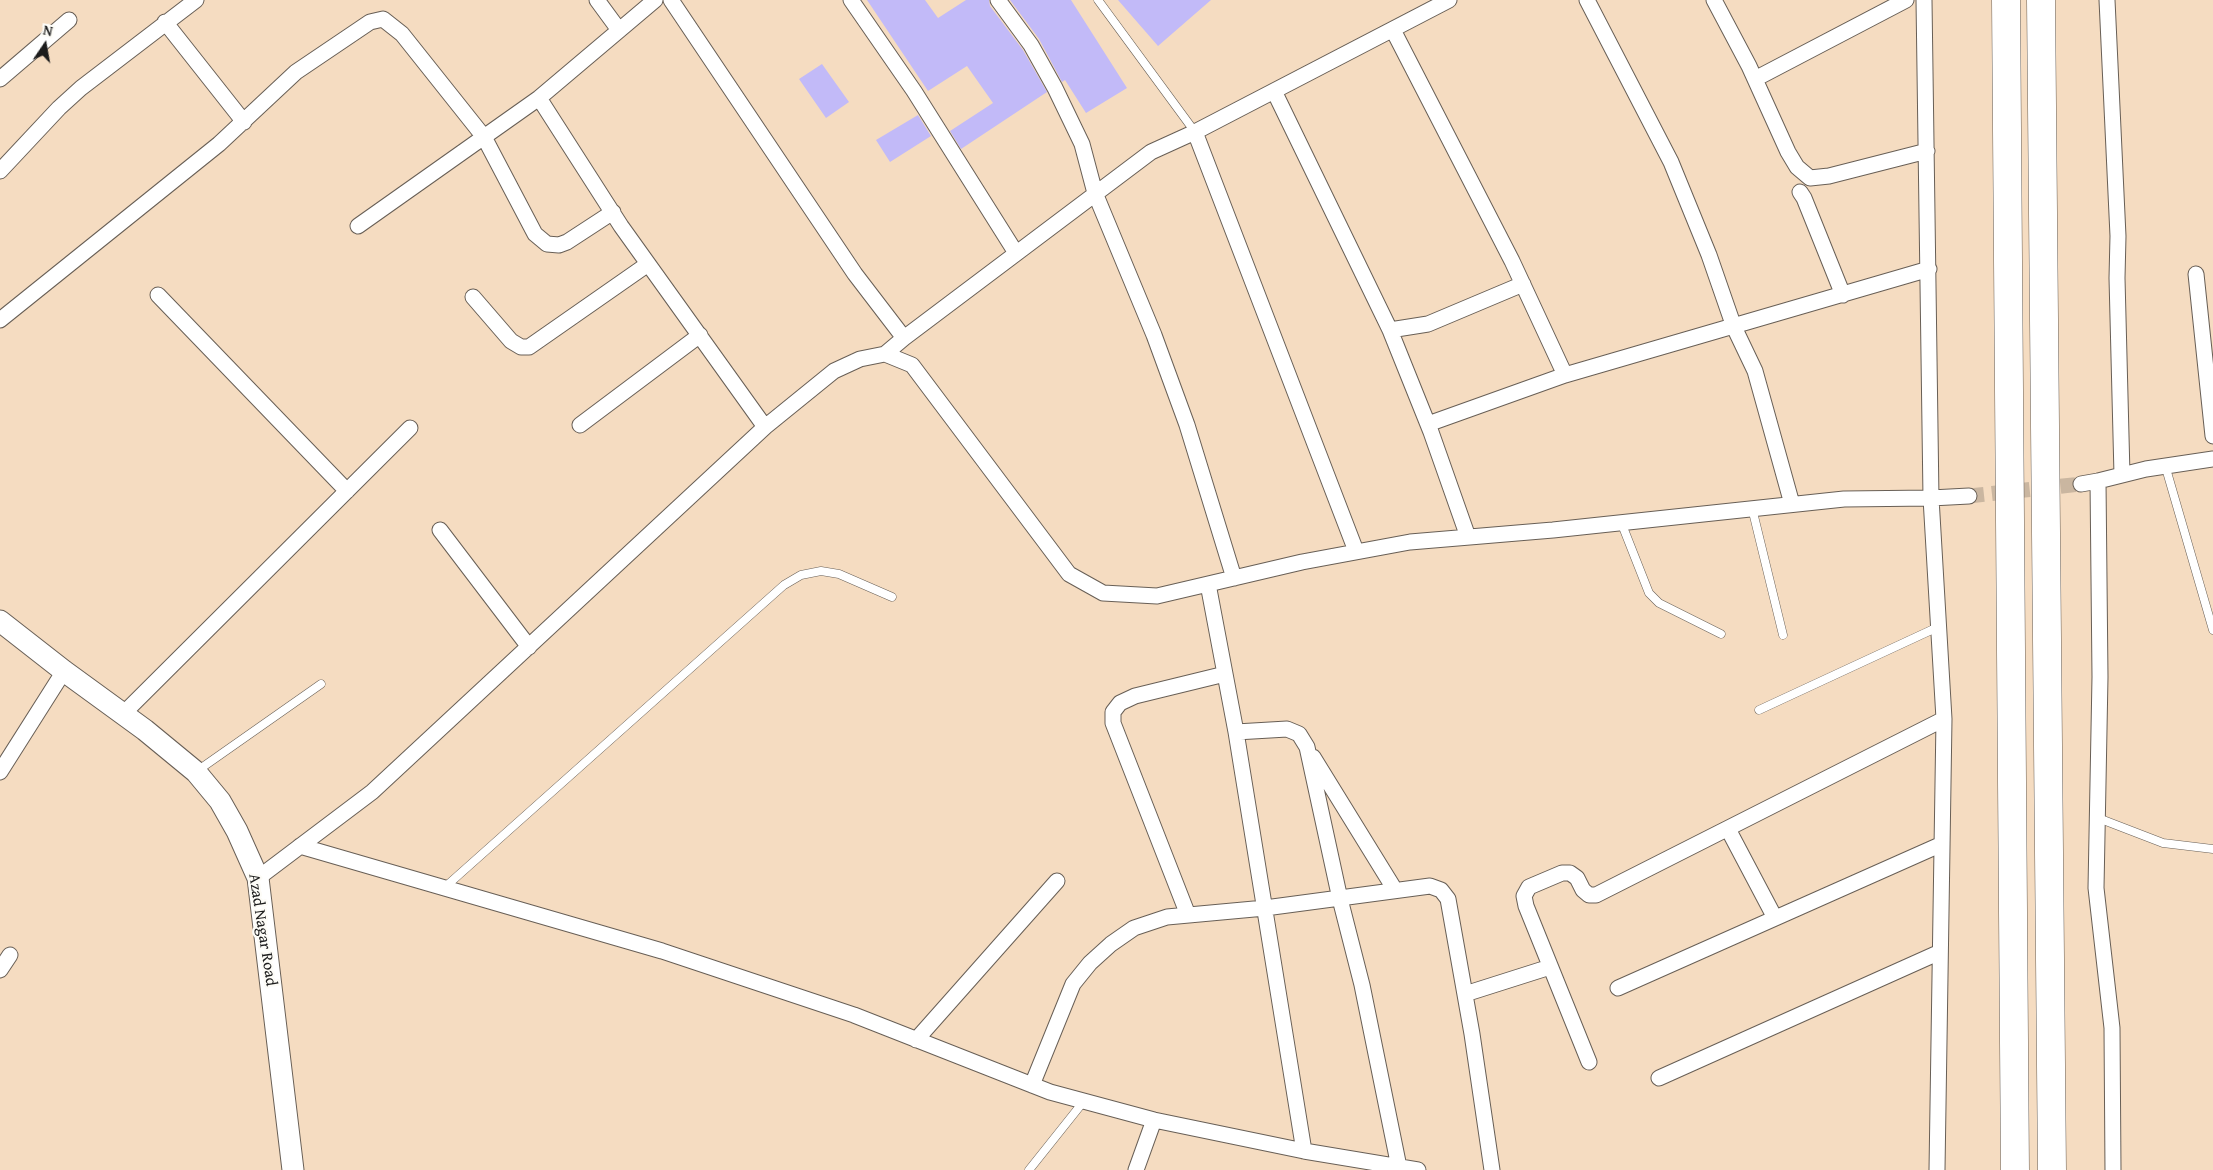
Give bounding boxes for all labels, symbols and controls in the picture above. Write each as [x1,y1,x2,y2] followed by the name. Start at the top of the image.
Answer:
[20,20,70,70] north arrow
[41,20,55,41] text: N
[244,872,280,988] street label: Azad Nagar Road

